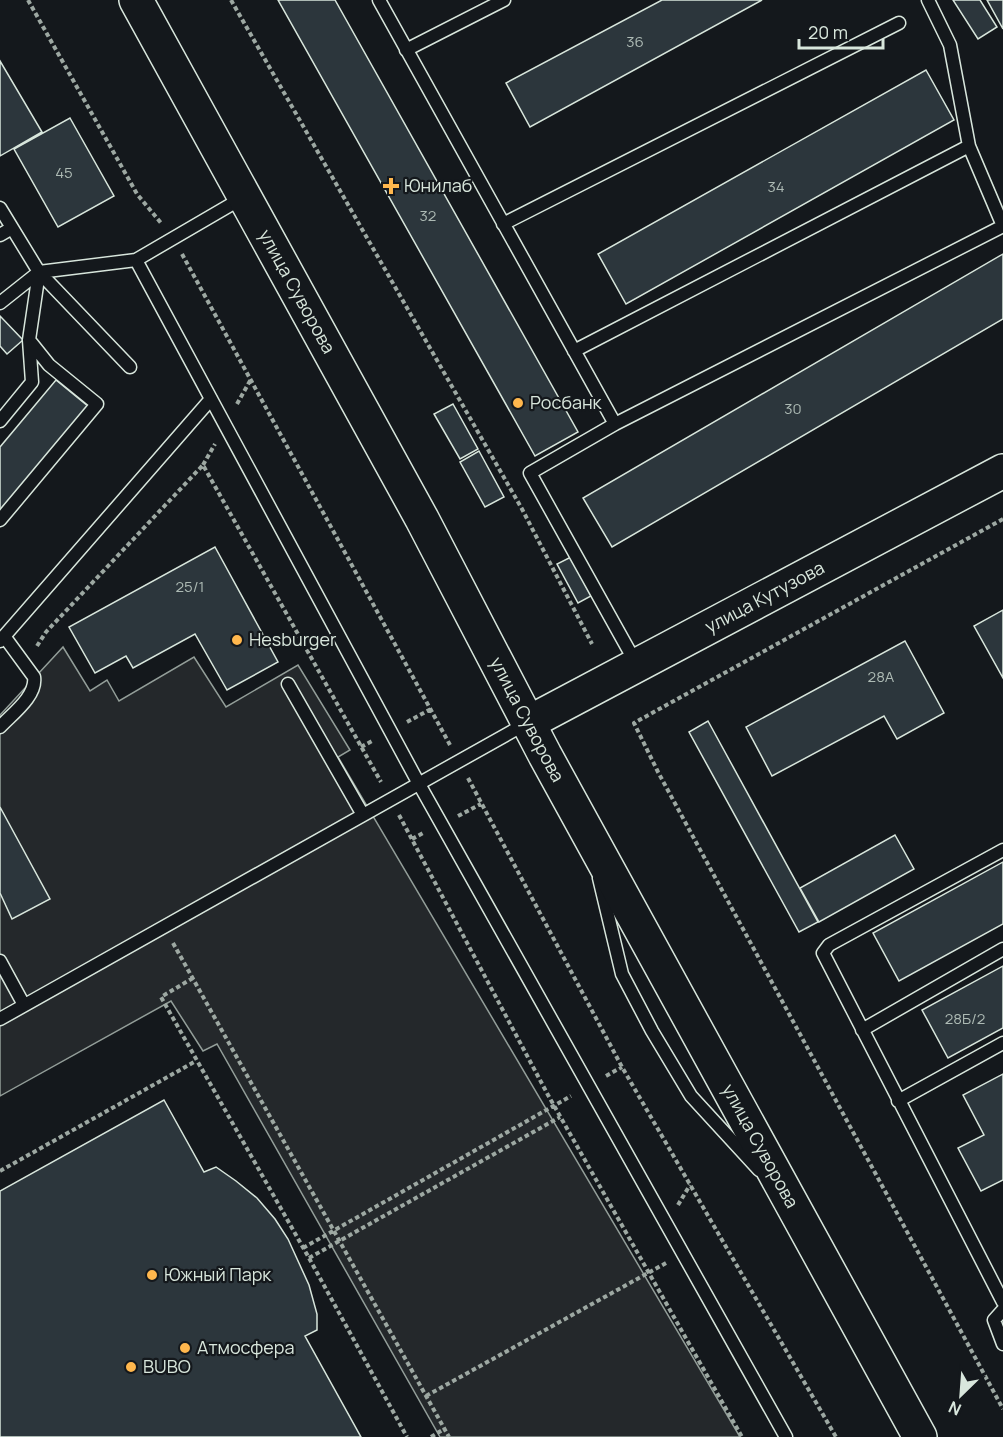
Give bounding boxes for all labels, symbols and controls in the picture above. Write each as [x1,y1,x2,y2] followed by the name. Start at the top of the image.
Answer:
[799,12,883,50] scale bar
[808,20,848,44] text: 20 m
[626,31,644,52] house number: 36
[55,162,73,183] house number: 45
[404,173,472,197] place label: Юнилаб
[767,176,785,197] house number: 34
[382,177,400,195] marker: Юнилаб
[420,205,436,226] house number: 32
[254,225,341,357] street label: улица Суворова
[530,390,603,414] place label: Росбанк
[511,396,525,410] marker: Росбанк
[784,398,802,419] house number: 30
[700,555,828,638] street label: улица Кутузова
[176,576,204,597] house number: 25/1
[249,627,337,651] place label: Hesburger
[230,633,244,647] marker: Hesburger
[485,653,571,786] street label: улица Суворова
[868,666,895,687] house number: 28А
[945,1008,985,1029] house number: 28Б/2
[717,1079,805,1212] street label: улица Суворова
[164,1262,272,1286] place label: Южный Парк
[145,1268,159,1282] marker: Южный Парк
[197,1335,294,1359] place label: Атмосфера
[178,1341,192,1355] marker: Атмосфера
[143,1354,191,1378] place label: BUBO
[124,1360,138,1374] marker: BUBO
[931,1365,991,1425] north arrow
[945,1396,965,1421] text: N

